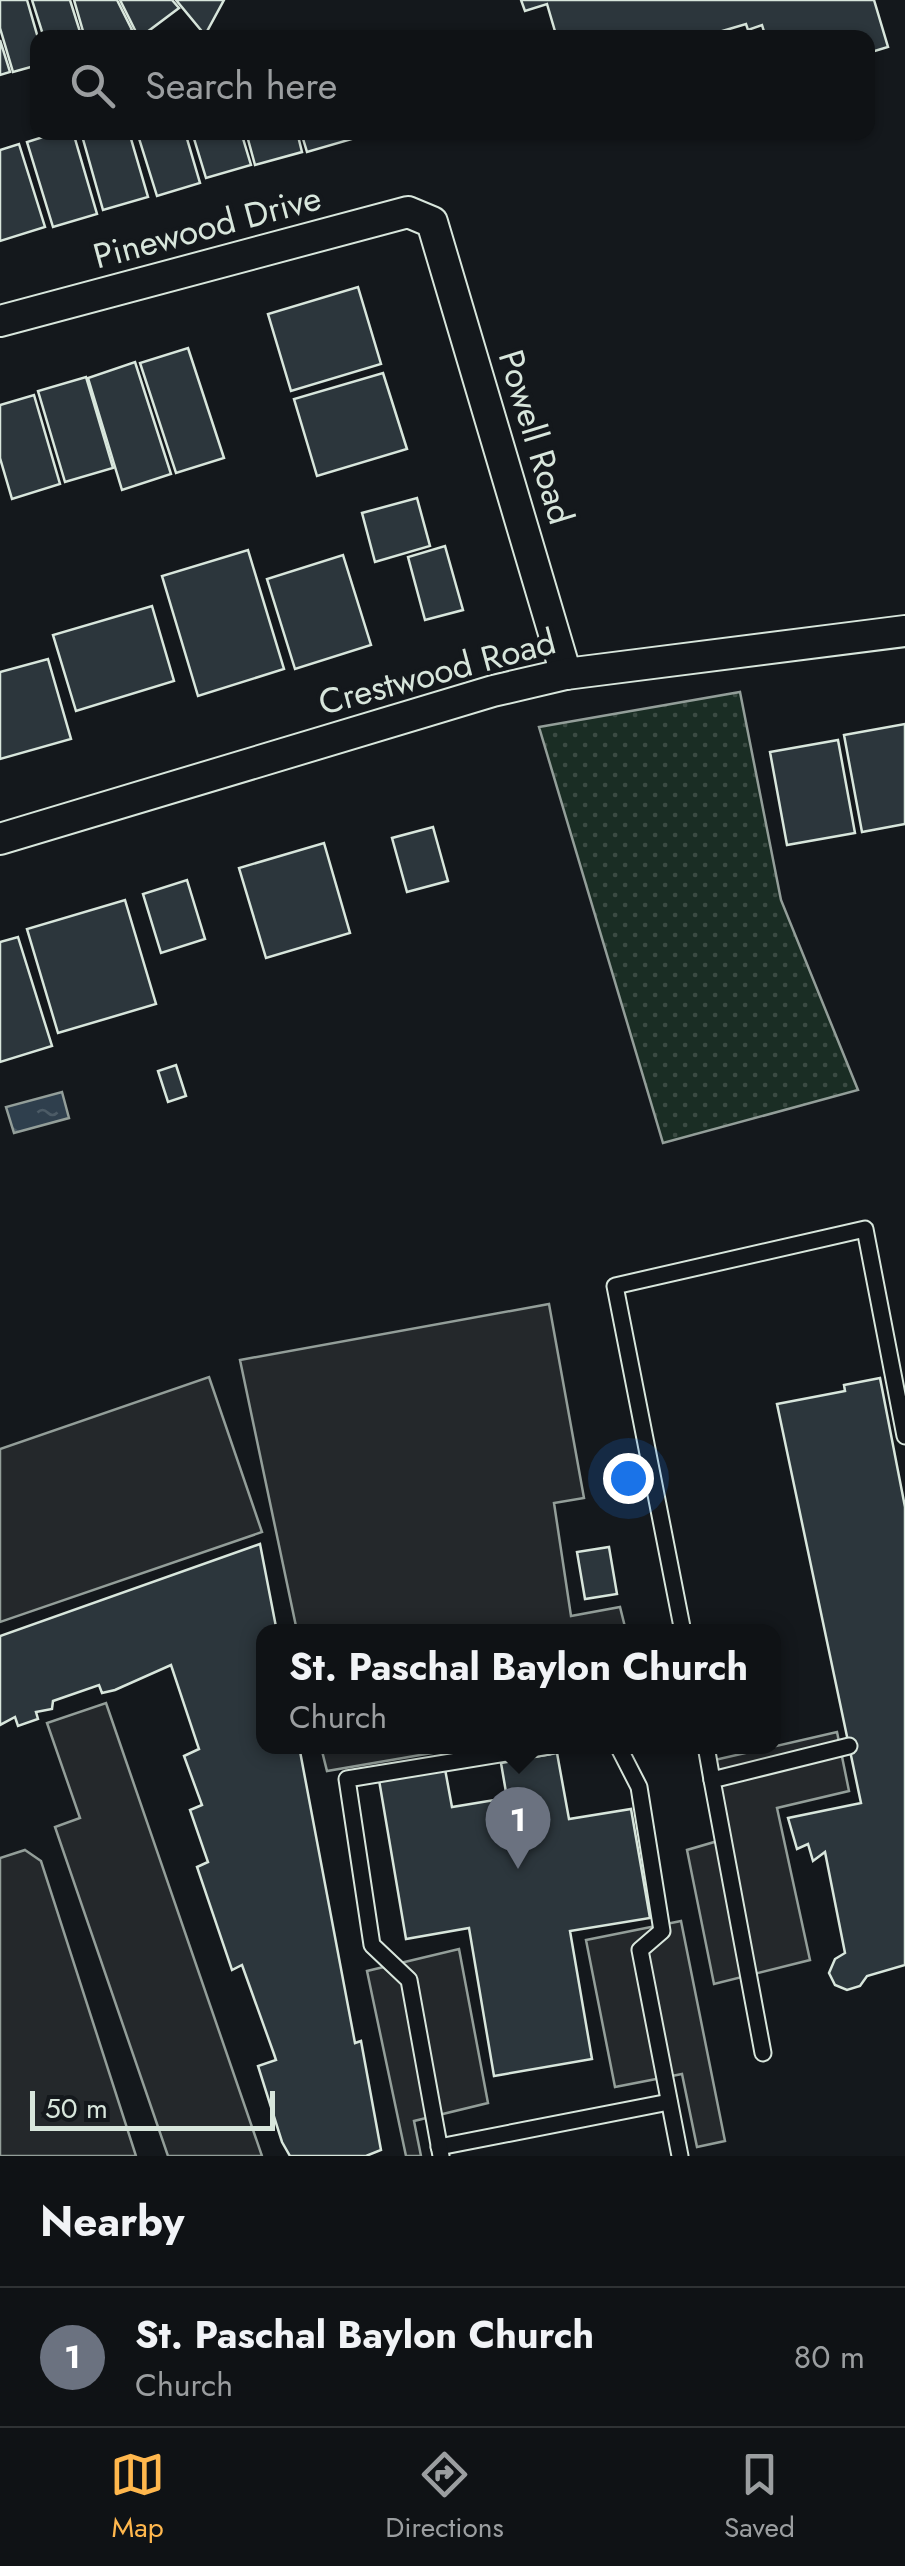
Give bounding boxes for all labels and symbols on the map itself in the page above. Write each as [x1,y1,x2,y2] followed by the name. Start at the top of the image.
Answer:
[88,173,326,281] street label: Pinewood Drive
[486,344,586,530] street label: Powell Road
[313,616,561,728] street label: Crestwood Road
[603,1453,654,1504] your location
[486,1786,550,1869] pin: 1
[30,2086,275,2130] scale bar

